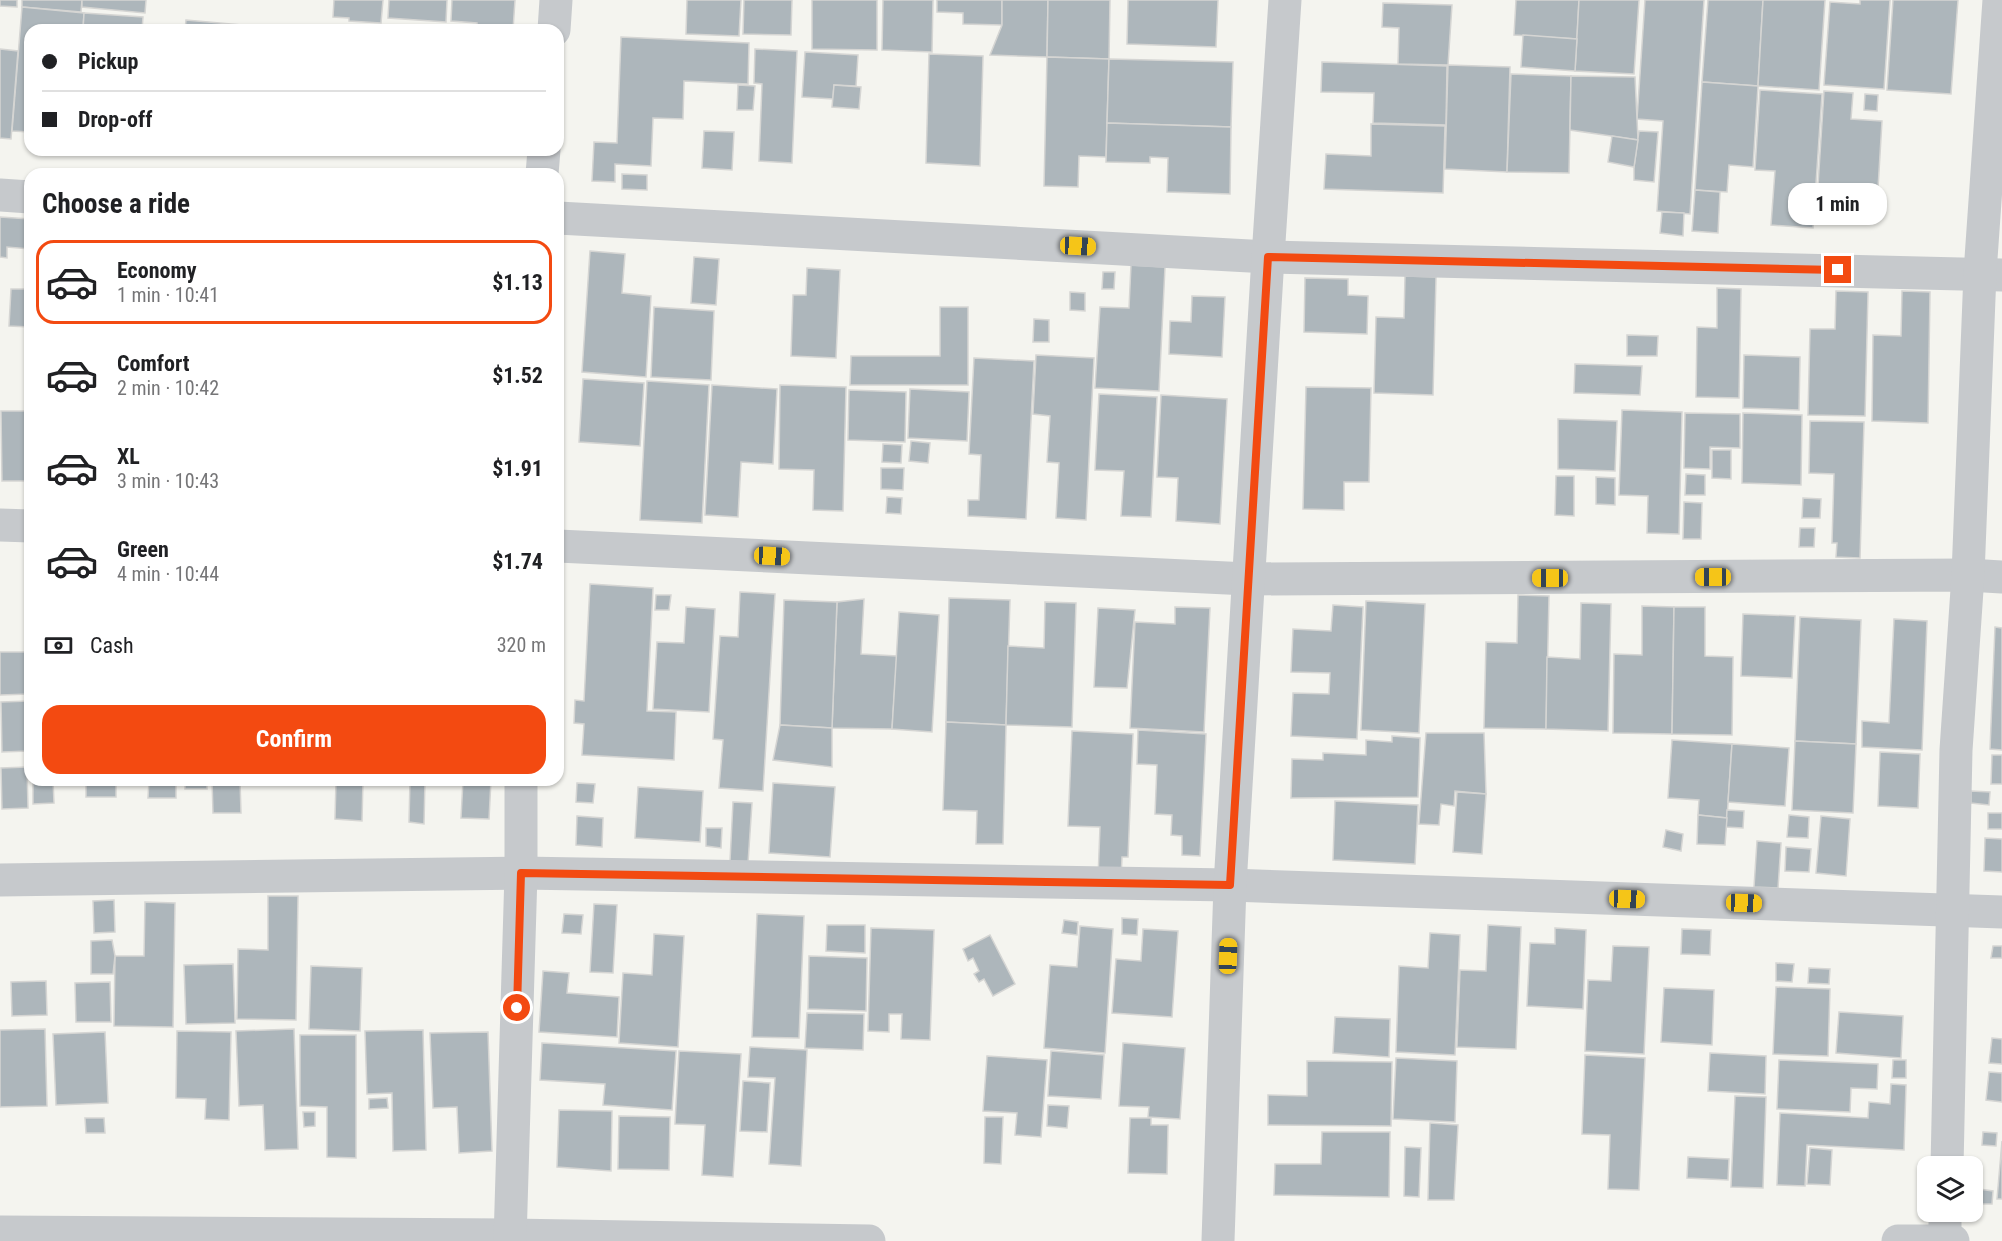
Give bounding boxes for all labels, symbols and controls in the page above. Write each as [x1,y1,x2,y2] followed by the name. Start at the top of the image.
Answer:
[78,49,138,74] text: Pickup
[78,107,152,132] text: Drop-off
[1788,183,1888,225] callout: 1 min
[42,188,190,220] text: Choose a ride
[1815,192,1860,216] text: 1 min
[1060,236,1096,256] car
[45,255,99,309] icon: car
[1824,256,1851,283] route end
[117,258,197,283] text: Economy
[492,270,543,295] text: $1.13
[117,283,219,307] text: 1 min · 10:41
[45,348,99,402] icon: car
[117,351,190,376] text: Comfort
[492,363,543,388] text: $1.52
[117,376,219,400] text: 2 min · 10:42
[45,441,99,495] icon: car
[117,444,140,469] text: XL
[492,456,543,481] text: $1.91
[117,469,219,493] text: 3 min · 10:43
[45,534,99,588] icon: car
[117,537,169,562] text: Green
[754,546,790,566] car
[492,549,543,574] text: $1.74
[117,562,219,586] text: 4 min · 10:44
[1695,568,1731,586] car
[1532,569,1568,587] car
[42,629,75,662] icon: cash
[90,633,134,658] text: Cash
[497,633,546,657] text: 320 m
[42,705,546,774] button: Confirm
[1609,889,1645,909] car
[1726,893,1762,913] car
[1218,938,1238,974] car
[503,994,530,1021] route start
[1917,1156,1983,1222] map controls
[1917,1156,1983,1222] button: layers

